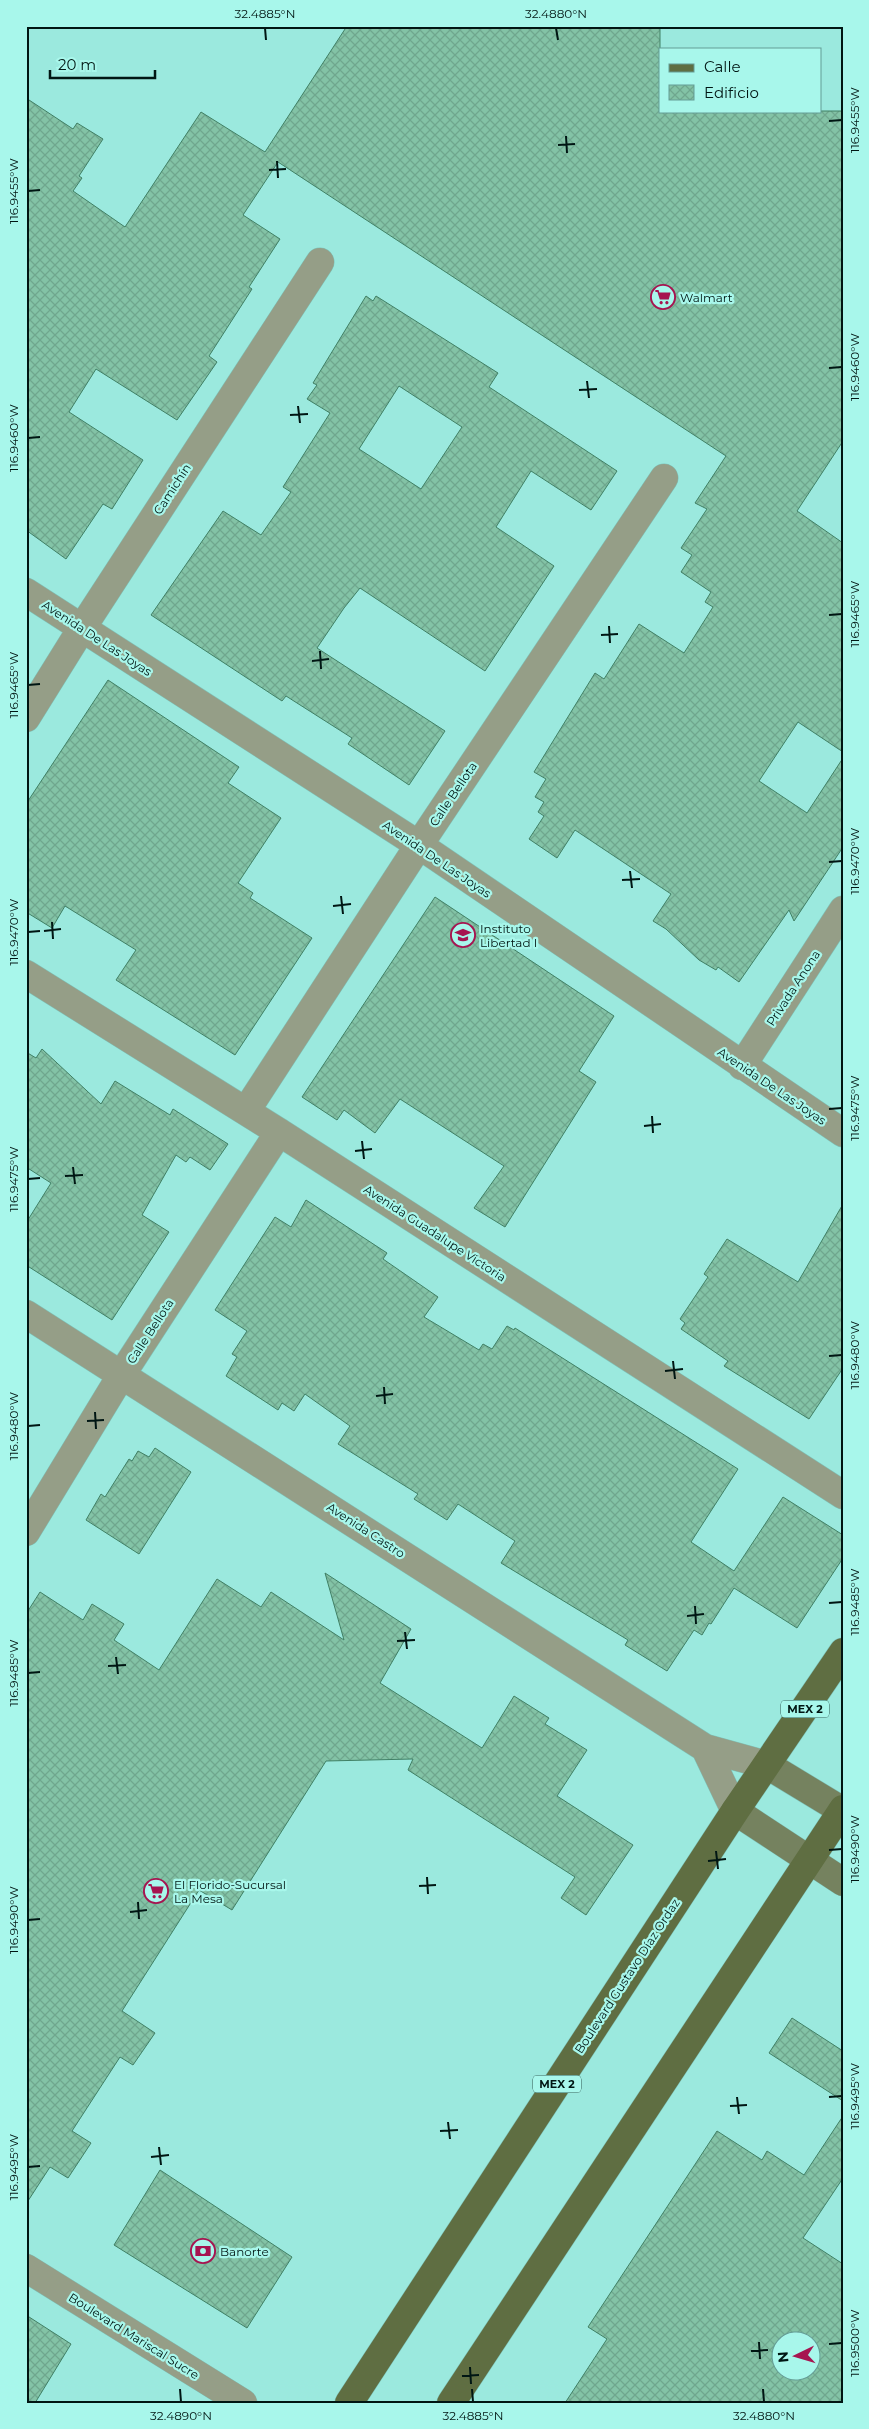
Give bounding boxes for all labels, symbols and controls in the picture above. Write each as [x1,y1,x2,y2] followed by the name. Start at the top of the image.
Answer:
[235,6,295,21] text: 32.4885°N
[525,6,587,21] text: 32.4880°N
[50,48,155,80] scale bar
[659,48,822,112] legend
[58,55,96,74] text: 20 m
[704,57,741,76] text: Calle
[704,83,759,102] text: Edificio
[847,87,862,153] text: 116.9455°W
[6,158,21,224] text: 116.9455°W
[650,284,676,310] supermarket icon: Walmart
[680,290,733,305] place label: Walmart
[847,333,862,401] text: 116.9460°W
[6,404,21,472] text: 116.9460°W
[150,461,194,517] street label: Camichín
[847,581,862,647] text: 116.9465°W
[39,597,155,679] street label: Avenida De Las Joyas
[6,652,21,718] text: 116.9465°W
[426,759,480,829] street label: Calle Bellota
[380,817,494,901] street label: Avenida De Las Joyas
[847,828,862,894] text: 116.9470°W
[6,899,21,965] text: 116.9470°W
[480,921,537,950] place label: Instituto Libertad I
[450,922,476,948] school or university icon: Instituto Libertad I
[763,947,823,1029] street label: Privada Anona
[715,1044,829,1128] street label: Avenida De Las Joyas
[847,1075,862,1141] text: 116.9475°W
[6,1146,21,1212] text: 116.9475°W
[361,1181,509,1285] street label: Avenida Guadalupe Victoria
[123,1296,177,1366] street label: Calle Bellota
[847,1321,862,1389] text: 116.9480°W
[6,1392,21,1460] text: 116.9480°W
[324,1499,408,1561] street label: Avenida Castro
[847,1569,862,1635] text: 116.9485°W
[6,1640,21,1706] text: 116.9485°W
[781,1700,829,1718] road number: MEX 2
[847,1815,862,1883] text: 116.9490°W
[174,1877,286,1906] place label: El Florido-Sucursal La Mesa
[143,1878,169,1904] supermarket icon: El Florido-Sucursal La Mesa
[6,1886,21,1954] text: 116.9490°W
[571,1896,683,2056] street label: Boulevard Gustavo Díaz Ordaz
[847,2063,862,2129] text: 116.9495°W
[533,2076,581,2092] road number: MEX 2
[6,2134,21,2200] text: 116.9495°W
[190,2238,216,2264] bank icon: Banorte
[220,2244,269,2259] place label: Banorte
[66,2290,202,2382] street label: Boulevard Mariscal Sucre
[847,2309,862,2377] text: 116.9500°W
[772,2332,822,2382] north arrow
[774,2351,793,2364] text: N
[150,2408,212,2423] text: 32.4890°N
[443,2408,503,2423] text: 32.4885°N
[733,2408,795,2423] text: 32.4880°N

